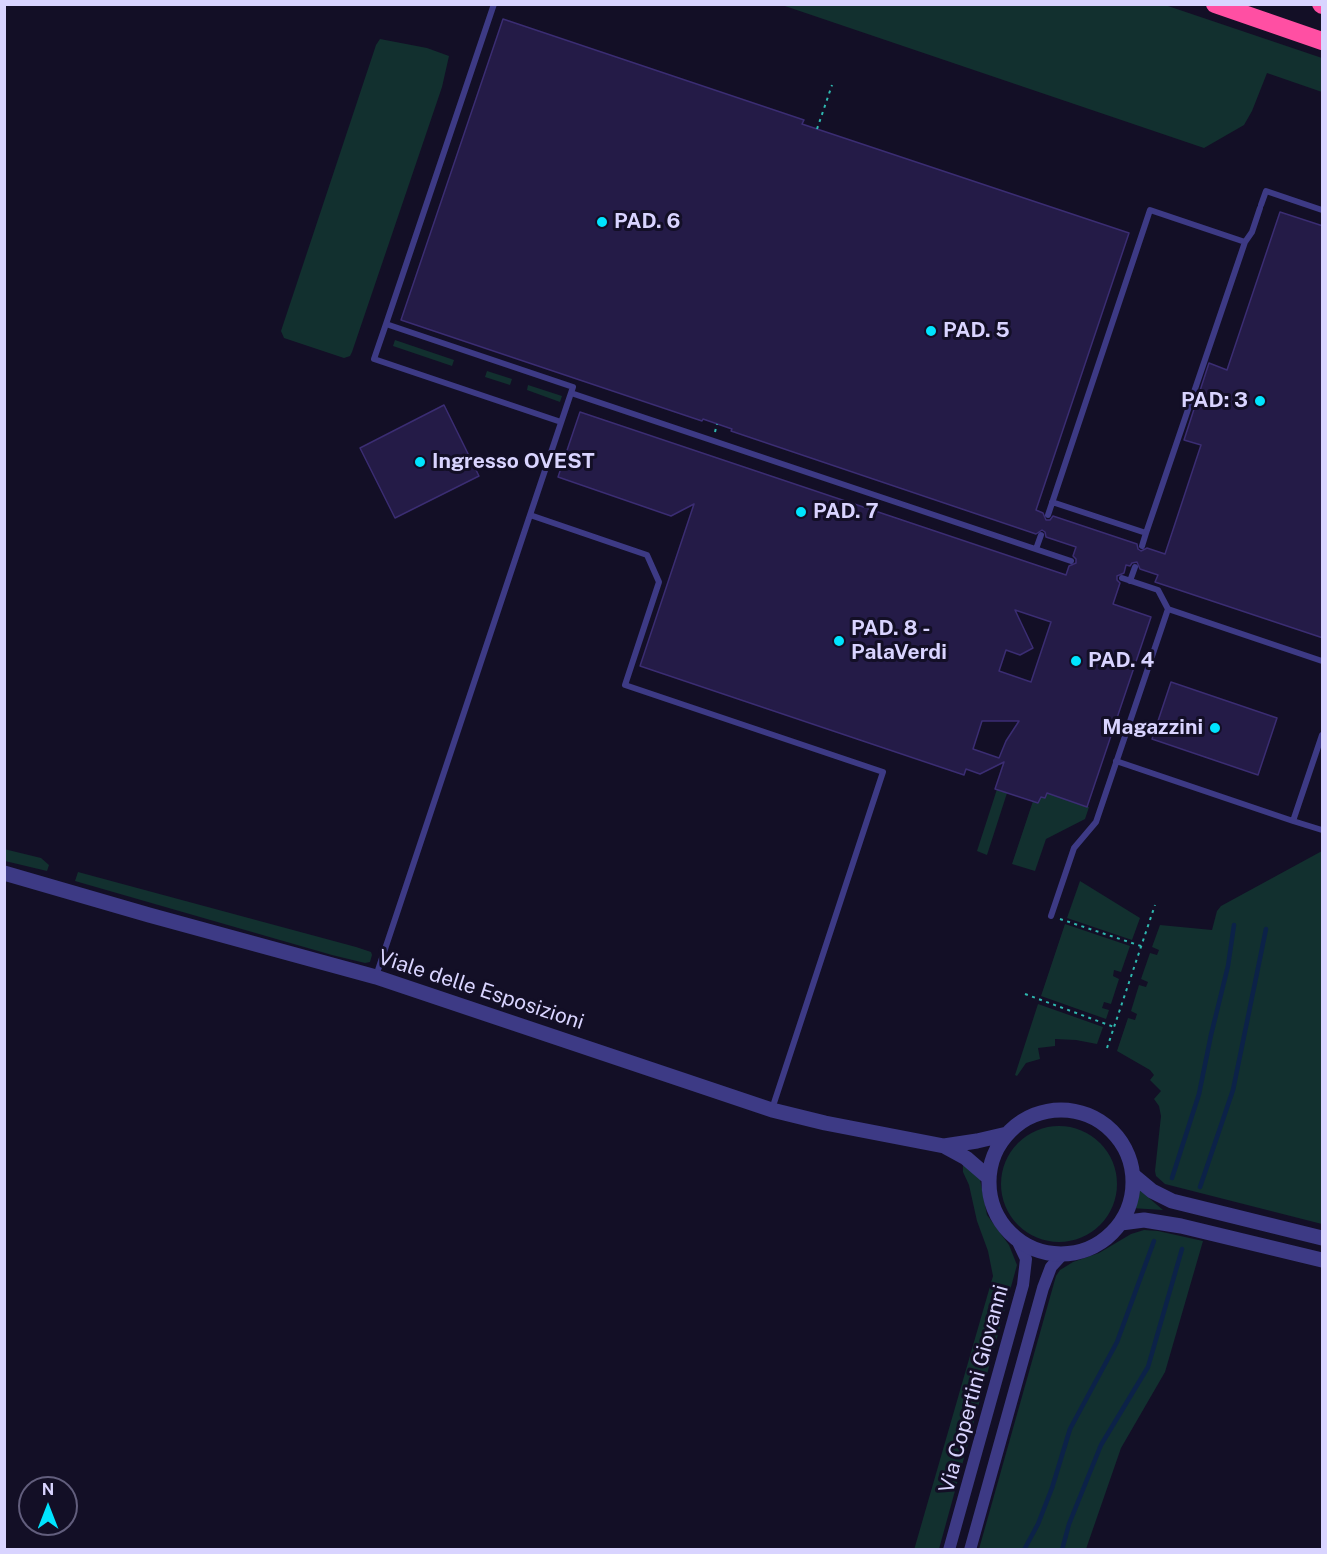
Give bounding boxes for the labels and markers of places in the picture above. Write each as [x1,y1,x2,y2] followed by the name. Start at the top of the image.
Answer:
[614,209,680,235] place label: PAD. 6
[595,215,609,229] marker: PAD. 6
[943,318,1010,344] place label: PAD. 5
[924,324,938,338] marker: PAD. 5
[1181,388,1248,414] place label: PAD: 3
[1253,394,1267,408] marker: PAD: 3
[432,449,595,475] place label: Ingresso OVEST
[413,455,427,469] marker: Ingresso OVEST
[813,499,879,525] place label: PAD. 7
[794,505,808,519] marker: PAD. 7
[851,616,947,666] place label: PAD. 8 - PalaVerdi
[832,634,846,648] marker: PAD. 8 - PalaVerdi
[1088,648,1154,674] place label: PAD. 4
[1069,654,1083,668] marker: PAD. 4
[1102,715,1203,741] place label: Magazzini
[1208,721,1222,735] marker: Magazzini

